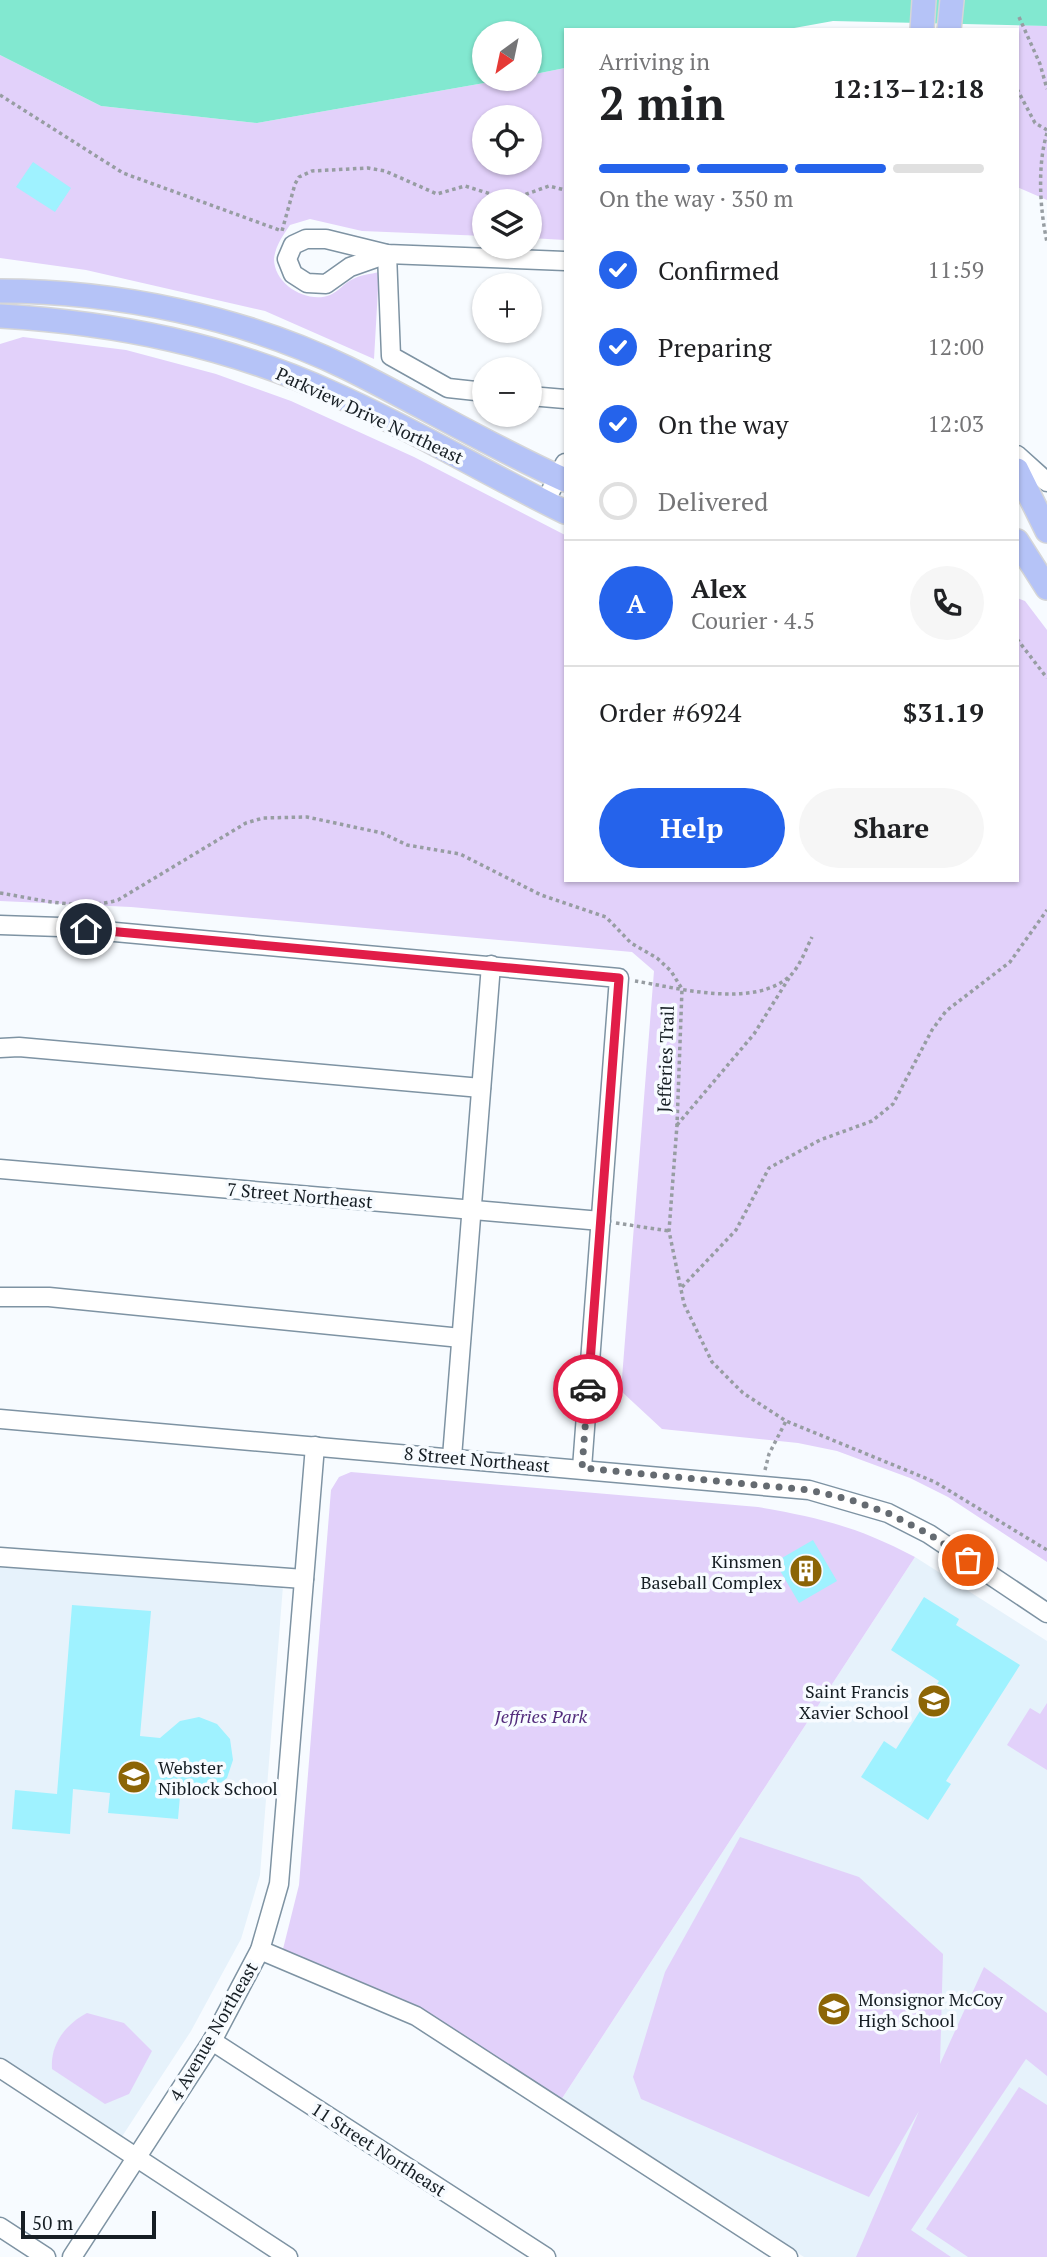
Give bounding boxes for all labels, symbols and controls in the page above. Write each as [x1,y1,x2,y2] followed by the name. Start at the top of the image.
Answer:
[472,21,542,91] north arrow
[472,21,542,427] map controls
[599,46,710,77] text: Arriving in
[832,71,984,105] text: 12:13–12:18
[599,72,725,133] text: 2 min
[472,105,542,175] button: locate
[599,183,793,214] text: On the way · 350 m
[472,189,542,259] button: layers
[599,251,637,289] icon: check
[658,253,779,287] text: Confirmed
[927,254,984,285] text: 11:59
[472,273,542,343] button: +
[599,328,637,366] icon: check
[658,330,771,364] text: Preparing
[927,331,984,362] text: 12:00
[472,357,542,427] button: −
[272,361,468,469] street label: Parkview Drive Northeast
[599,405,637,443] icon: check
[658,407,789,441] text: On the way
[927,408,984,439] text: 12:03
[658,484,768,518] text: Delivered
[910,566,984,640] button: phone
[691,571,747,605] text: Alex
[627,586,645,620] text: A
[691,605,815,636] text: Courier · 4.5
[599,695,741,729] text: Order #6924
[903,695,984,729] text: $31.19
[599,788,785,868] button: Help
[799,788,984,868] button: Share
[56,899,116,959] pin
[67,910,105,948] icon: home
[651,1005,679,1113] street label: Jefferies Trail
[226,1177,374,1213] street label: 7 Street Northeast
[553,1354,623,1424] courier
[569,1370,607,1408] icon: car
[403,1441,551,1477] street label: 8 Street Northeast
[938,1530,998,1590] pin
[949,1541,987,1579] icon: bag
[641,1549,783,1594] place label: Kinsmen Baseball Complex
[787,1552,825,1590] building icon: Kinsmen Baseball Complex
[799,1679,909,1724] place label: Saint Francis Xavier School
[915,1682,953,1720] school or university icon: Saint Francis Xavier School
[494,1704,588,1728] park label: Jeffries Park
[158,1755,278,1800] place label: Webster Niblock School
[115,1758,153,1796] school or university icon: Webster Niblock School
[163,1957,263,2105] street label: 4 Avenue Northeast
[858,1987,1004,2032] place label: Monsignor McCoy High School
[815,1990,853,2028] school or university icon: Monsignor McCoy High School
[307,2096,451,2202] street label: 11 Street Northeast
[21,2208,156,2240] scale bar
[32,2210,73,2235] text: 50 m

